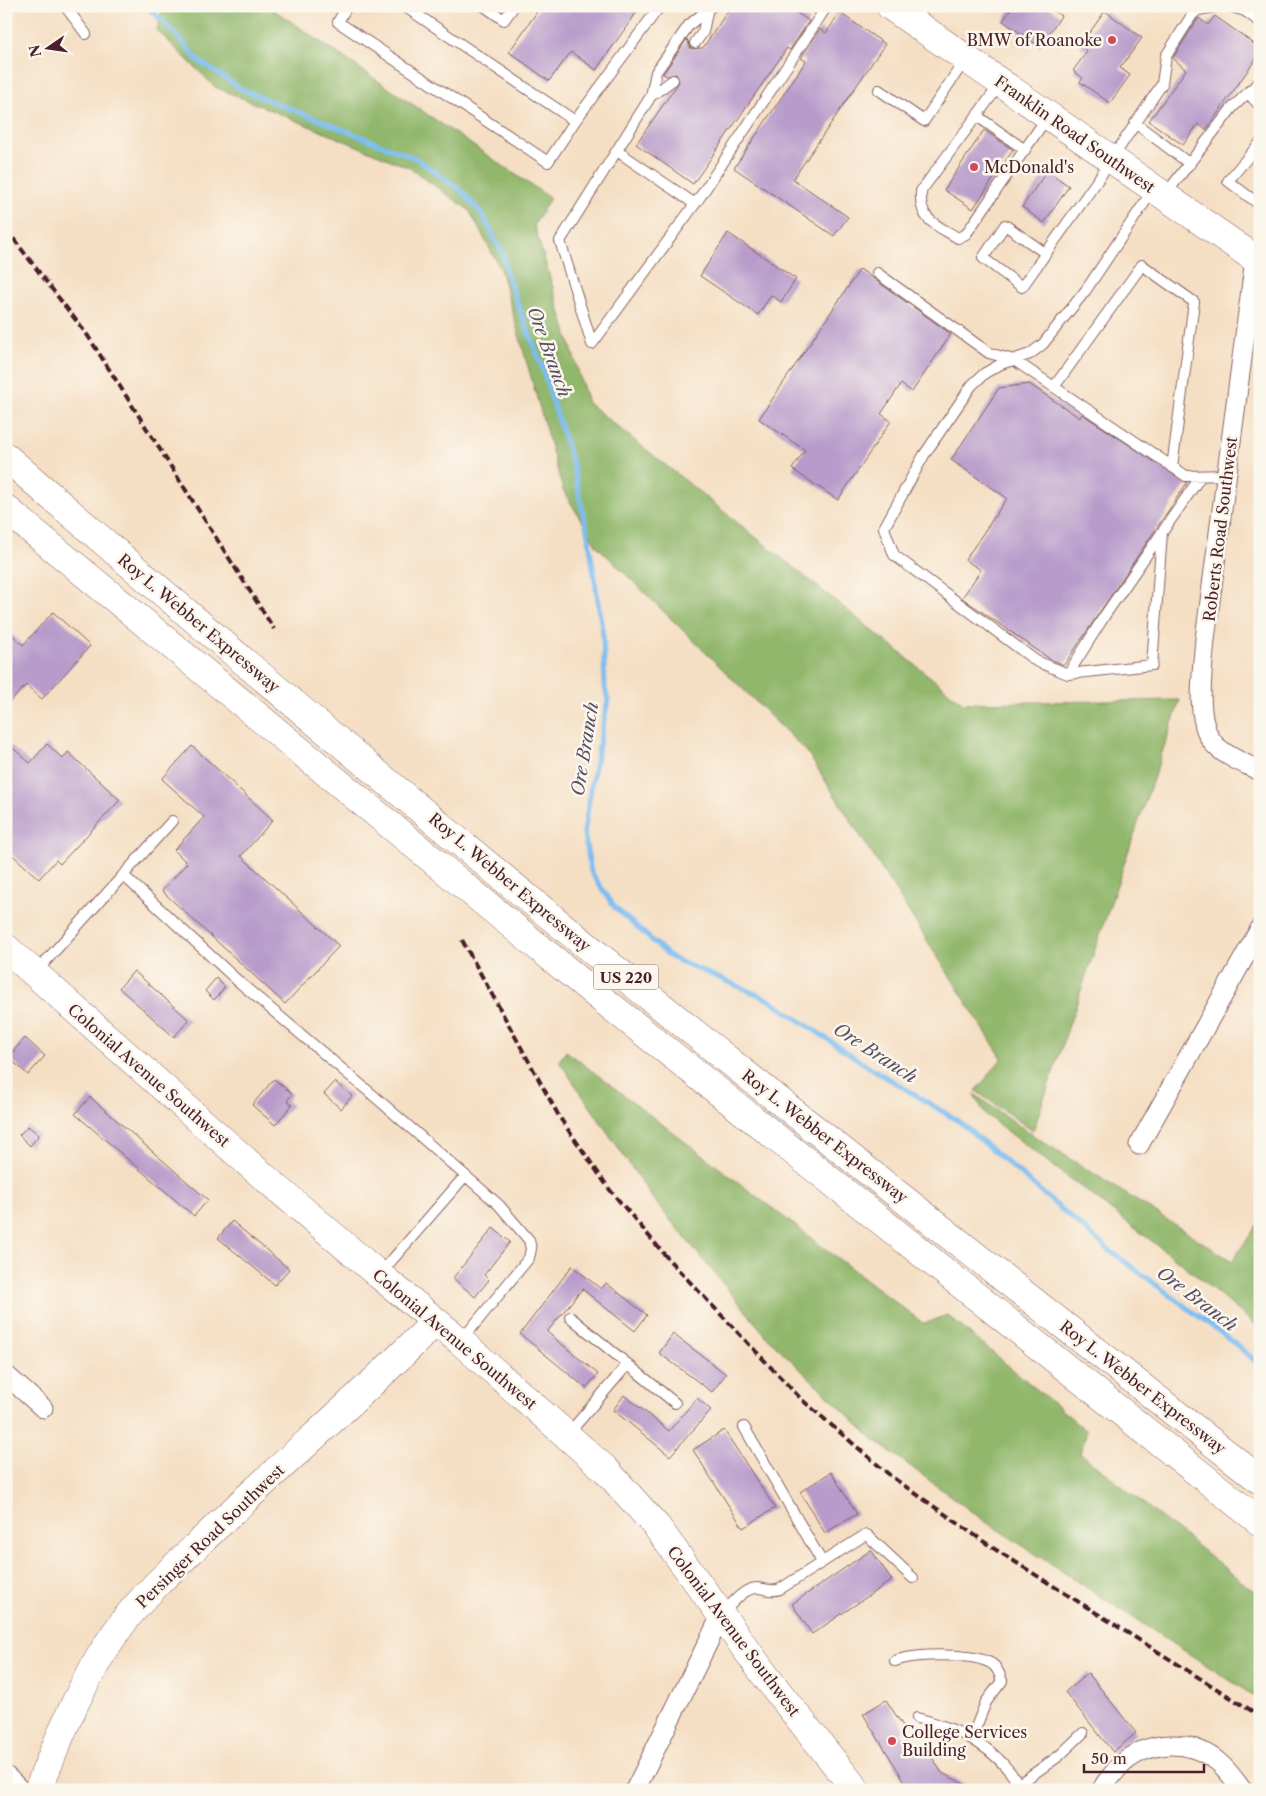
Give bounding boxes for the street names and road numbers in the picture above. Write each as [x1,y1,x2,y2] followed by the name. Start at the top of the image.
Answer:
[991,71,1159,197] street label: Franklin Road Southwest
[1199,435,1241,623] street label: Roberts Road Southwest
[114,549,285,697] street label: Roy L. Webber Expressway
[425,808,596,956] street label: Roy L. Webber Expressway
[594,964,658,990] road number: US 220
[64,999,234,1151] street label: Colonial Avenue Southwest
[738,1065,913,1208] street label: Roy L. Webber Expressway
[369,1264,541,1414] street label: Colonial Avenue Southwest
[1056,1316,1231,1459] street label: Roy L. Webber Expressway
[132,1460,289,1612] street label: Persinger Road Southwest
[663,1542,805,1720] street label: Colonial Avenue Southwest

